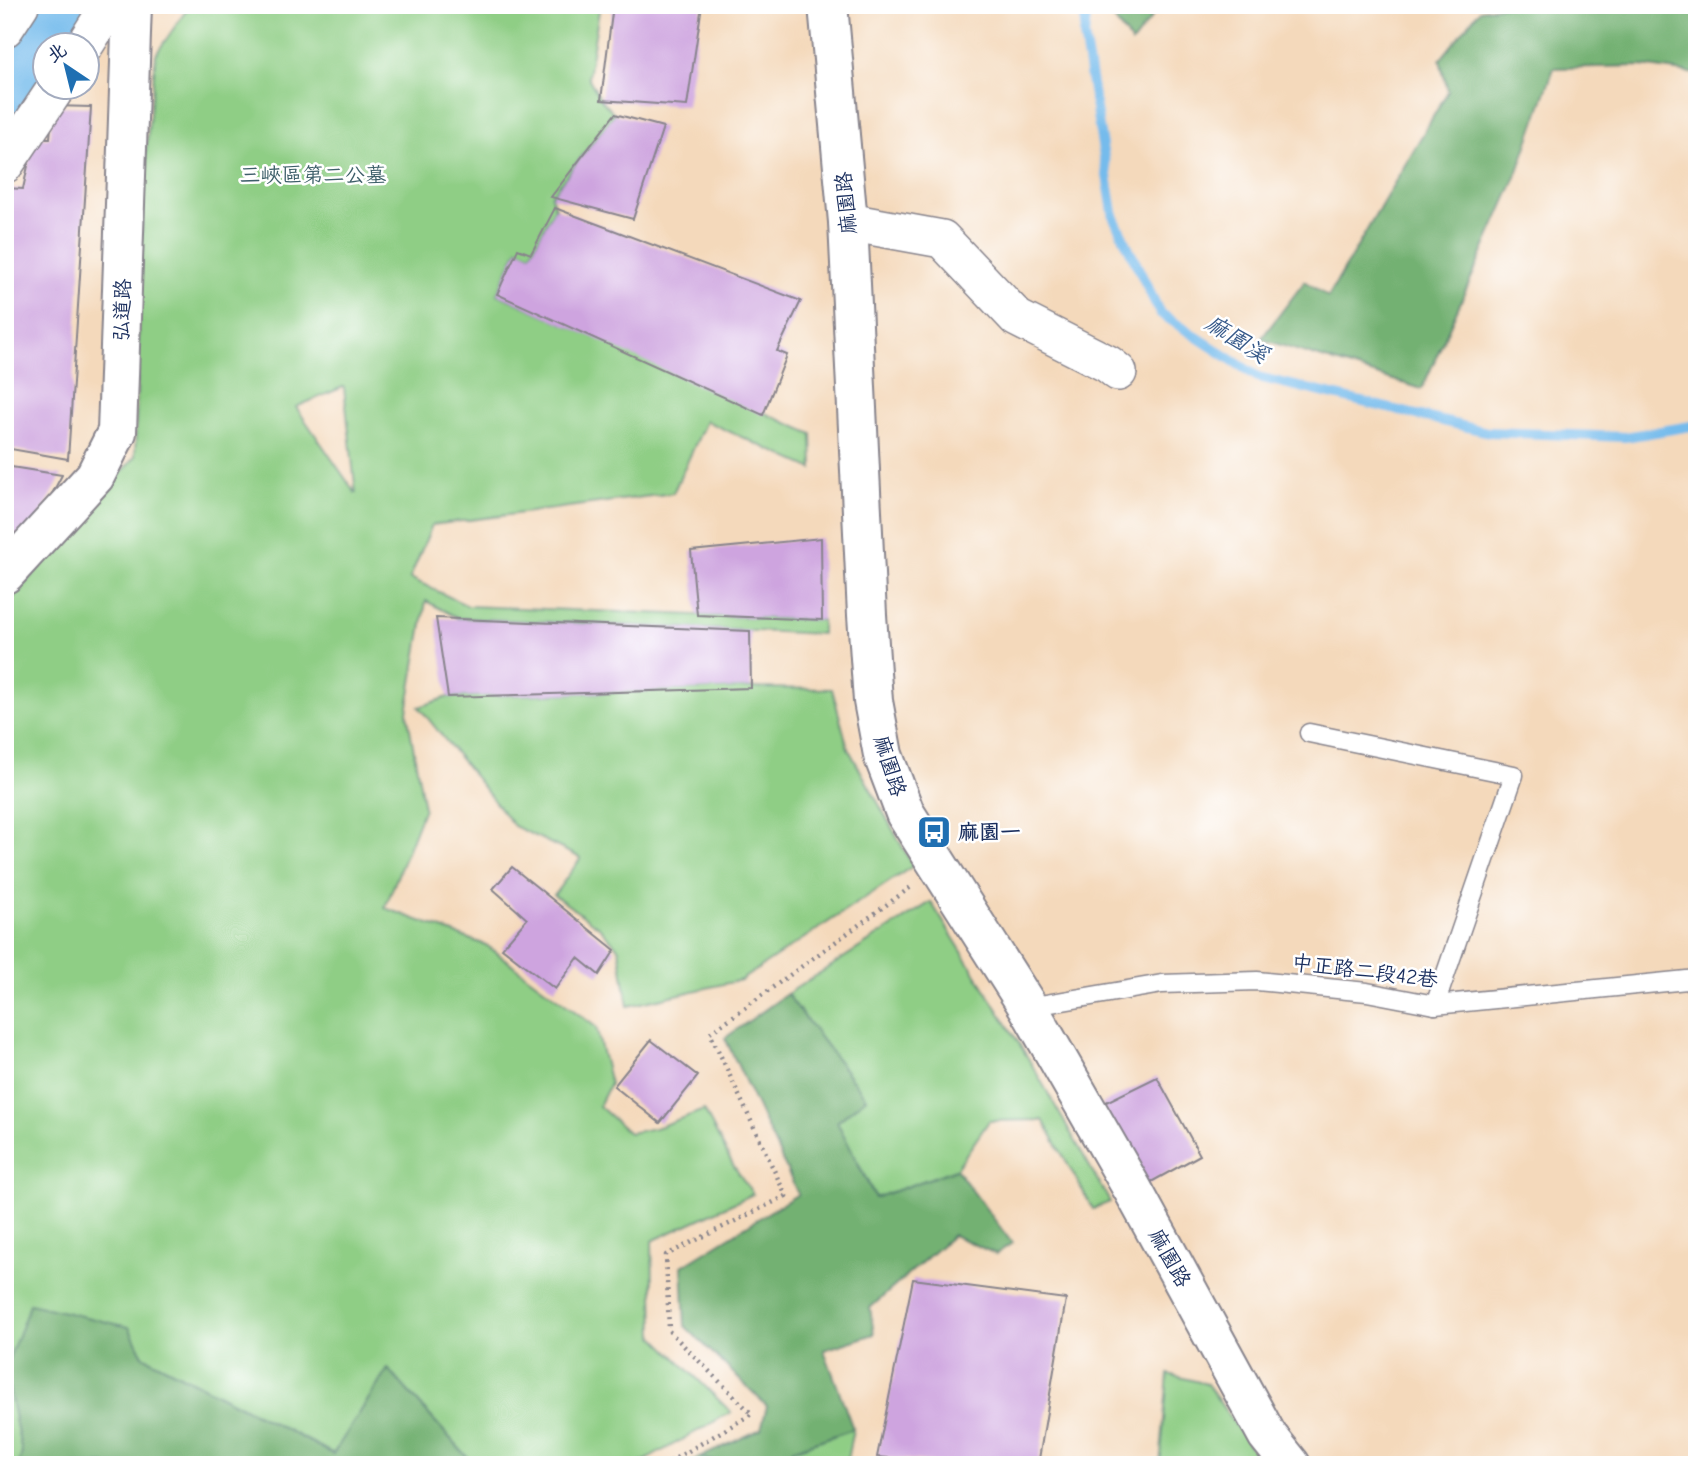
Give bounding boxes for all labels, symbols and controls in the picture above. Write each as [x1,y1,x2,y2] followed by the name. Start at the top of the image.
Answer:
[32,32,102,102] north arrow
[43,38,71,67] text: 北
[240,163,387,187] park label: 三峽區第二公墓
[831,171,861,235] street label: 麻園路
[109,278,135,342] street label: 弘道路
[1201,309,1275,370] water label: 麻園溪
[869,732,911,800] street label: 麻園路
[915,813,953,851] bus stop icon: 麻園一
[958,820,1021,844] place label: 麻園一
[1291,950,1439,992] street label: 中正路二段42巷
[1144,1225,1196,1291] street label: 麻園路

